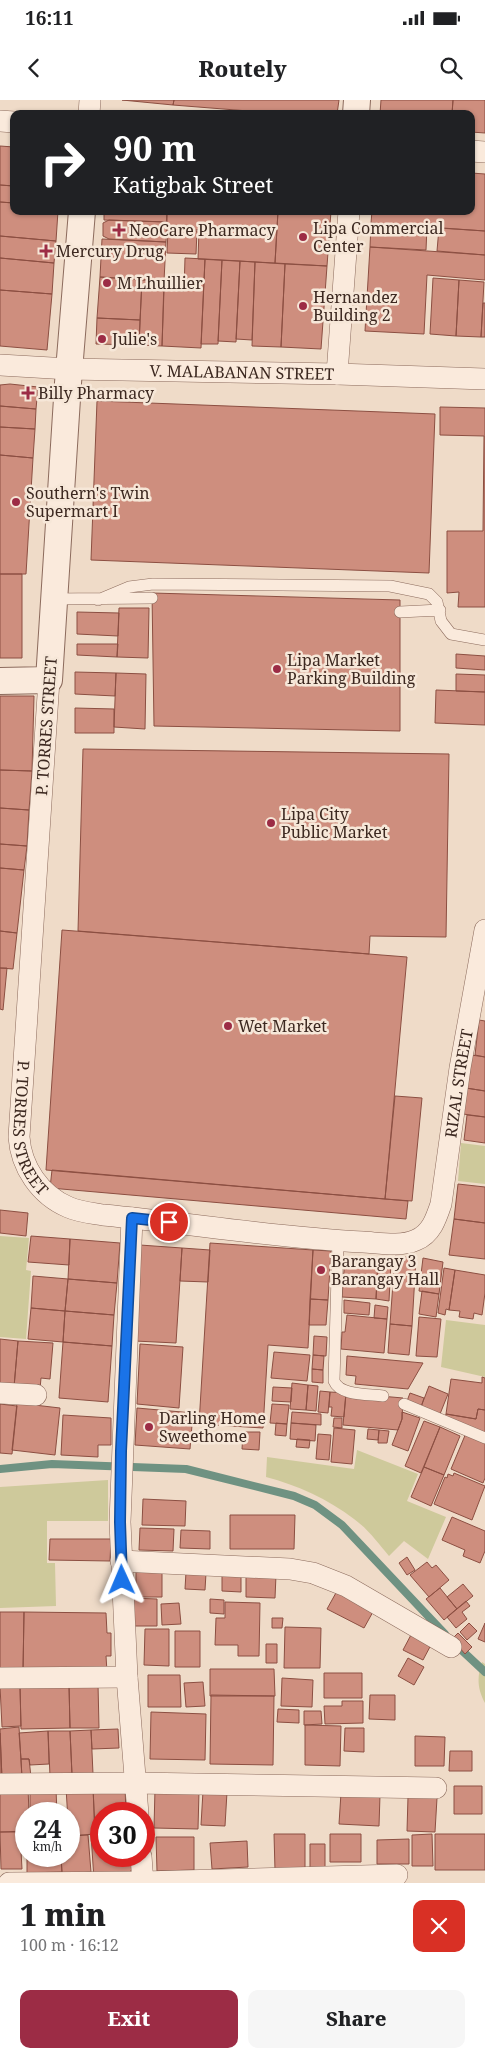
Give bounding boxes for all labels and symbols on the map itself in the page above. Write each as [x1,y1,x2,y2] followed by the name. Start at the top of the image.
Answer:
[313,217,443,257] place label: Lipa Commercial Center
[129,219,276,241] place label: NeoCare Pharmacy
[113,224,125,236] marker: NeoCare Pharmacy
[297,231,309,243] marker: Lipa Commercial Center
[56,240,164,262] place label: Mercury Drug
[40,245,52,257] marker: Mercury Drug
[117,272,203,294] place label: M Lhuillier
[101,277,113,289] marker: M Lhuillier
[313,286,398,326] place label: Hernandez Building 2
[297,300,309,312] marker: Hernandez Building 2
[111,328,157,350] place label: Julie's
[96,333,108,345] marker: Julie's
[149,360,335,385] street label: V. MALABANAN STREET
[38,382,155,404] place label: Billy Pharmacy
[22,387,34,399] marker: Billy Pharmacy
[26,482,150,522] place label: Southern's Twin Supermart I
[10,496,22,508] marker: Southern's Twin Supermart I
[287,649,416,689] place label: Lipa Market Parking Building
[30,655,62,796] street label: P. TORRES STREET
[271,663,283,675] marker: Lipa Market Parking Building
[281,803,388,843] place label: Lipa City Public Market
[265,817,277,829] marker: Lipa City Public Market
[238,1015,327,1037] place label: Wet Market
[222,1020,234,1032] marker: Wet Market
[439,1027,478,1139] street label: RIZAL STREET
[8,1060,54,1200] street label: P. TORRES STREET
[148,1201,190,1243] pin
[331,1250,439,1290] place label: Barangay 3 Barangay Hall
[315,1264,327,1276] marker: Barangay 3 Barangay Hall
[159,1407,266,1447] place label: Darling Home Sweethome
[143,1421,155,1433] marker: Darling Home Sweethome
[95,1553,147,1605] position arrow
[90,1802,155,1867] speed limit sign: 30

